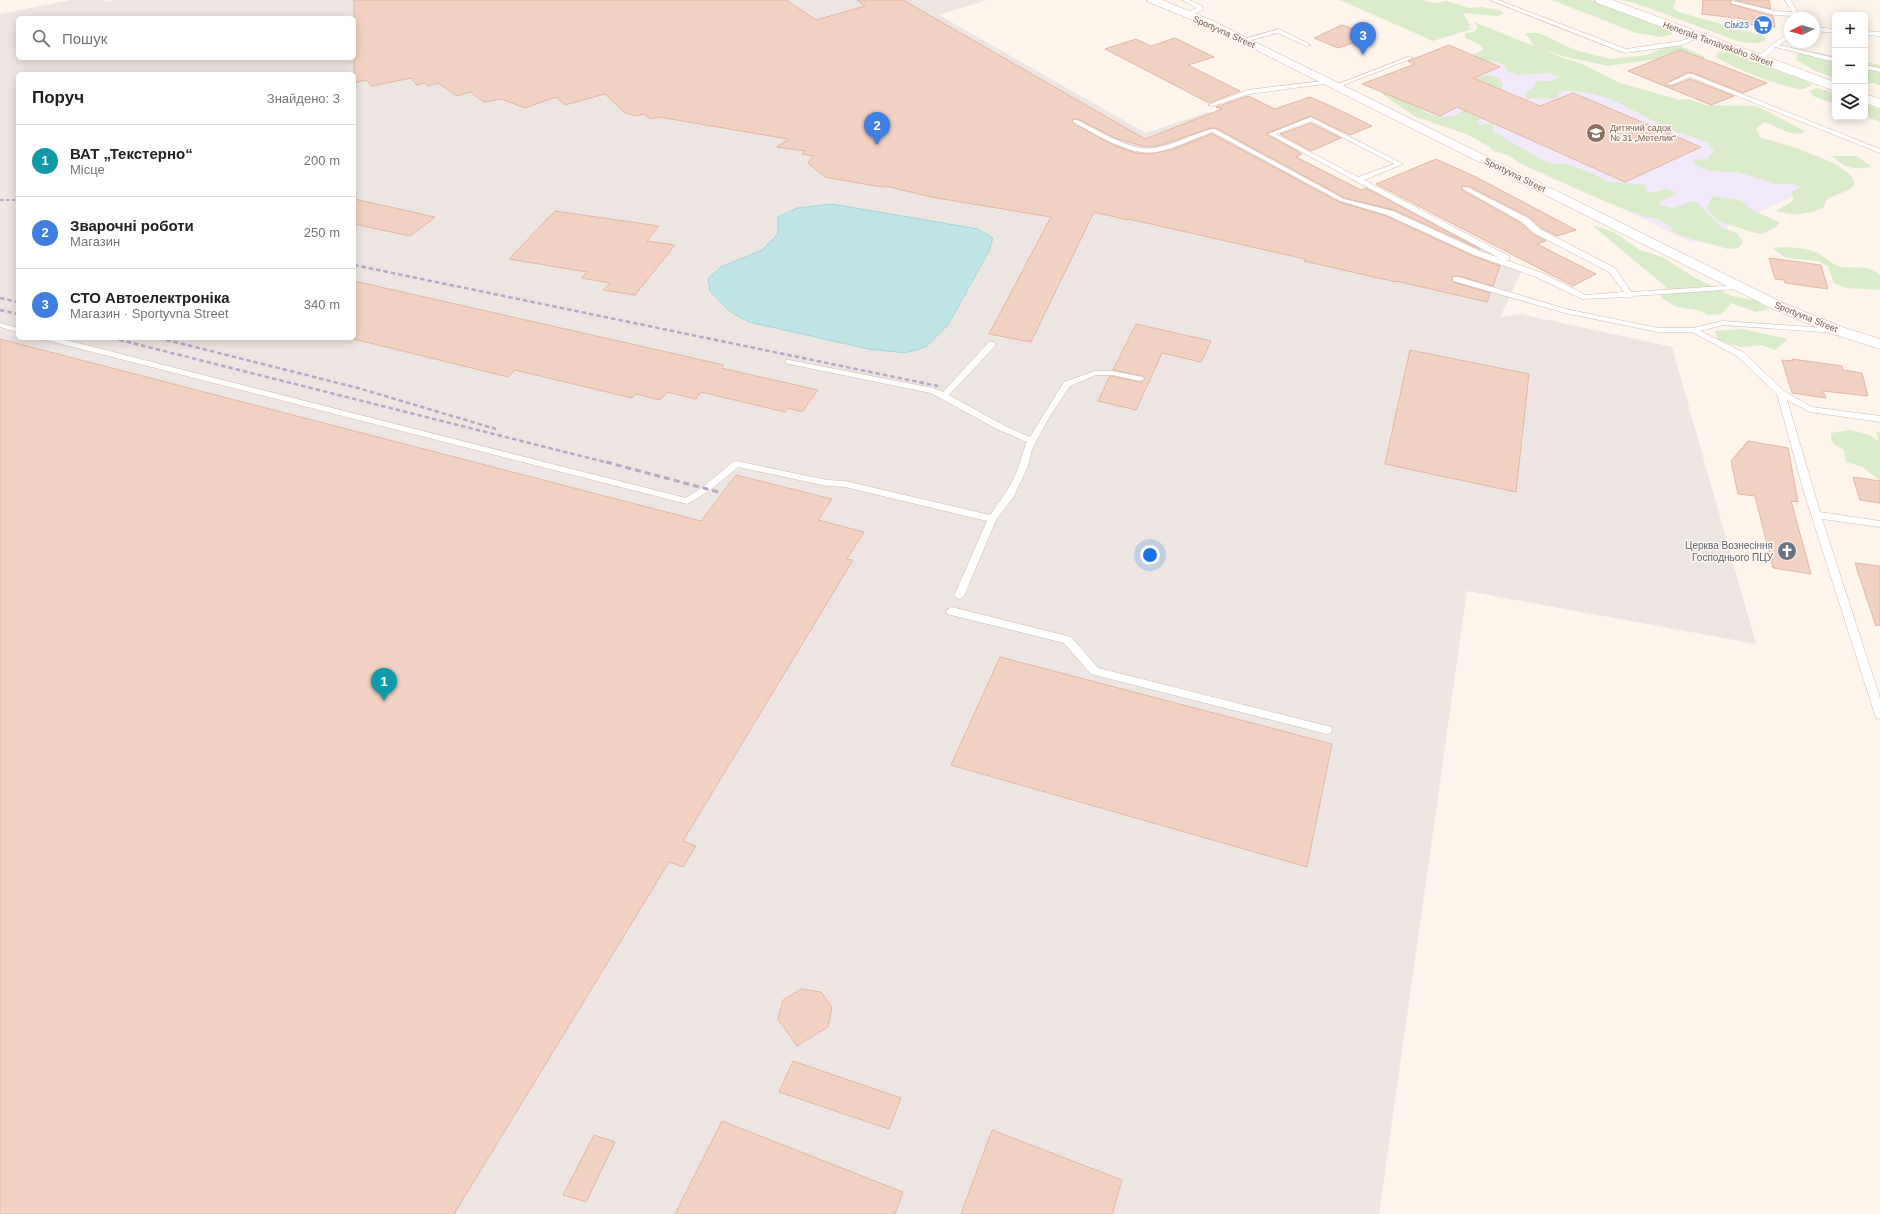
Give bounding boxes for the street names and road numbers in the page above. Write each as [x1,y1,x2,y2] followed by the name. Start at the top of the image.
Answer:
[1191,14,1257,50] street label: Sportyvna Street
[1662,19,1775,69] street label: Henerala Tarnavskoho Street
[1483,156,1548,194] street label: Sportyvna Street
[1773,300,1839,334] street label: Sportyvna Street

